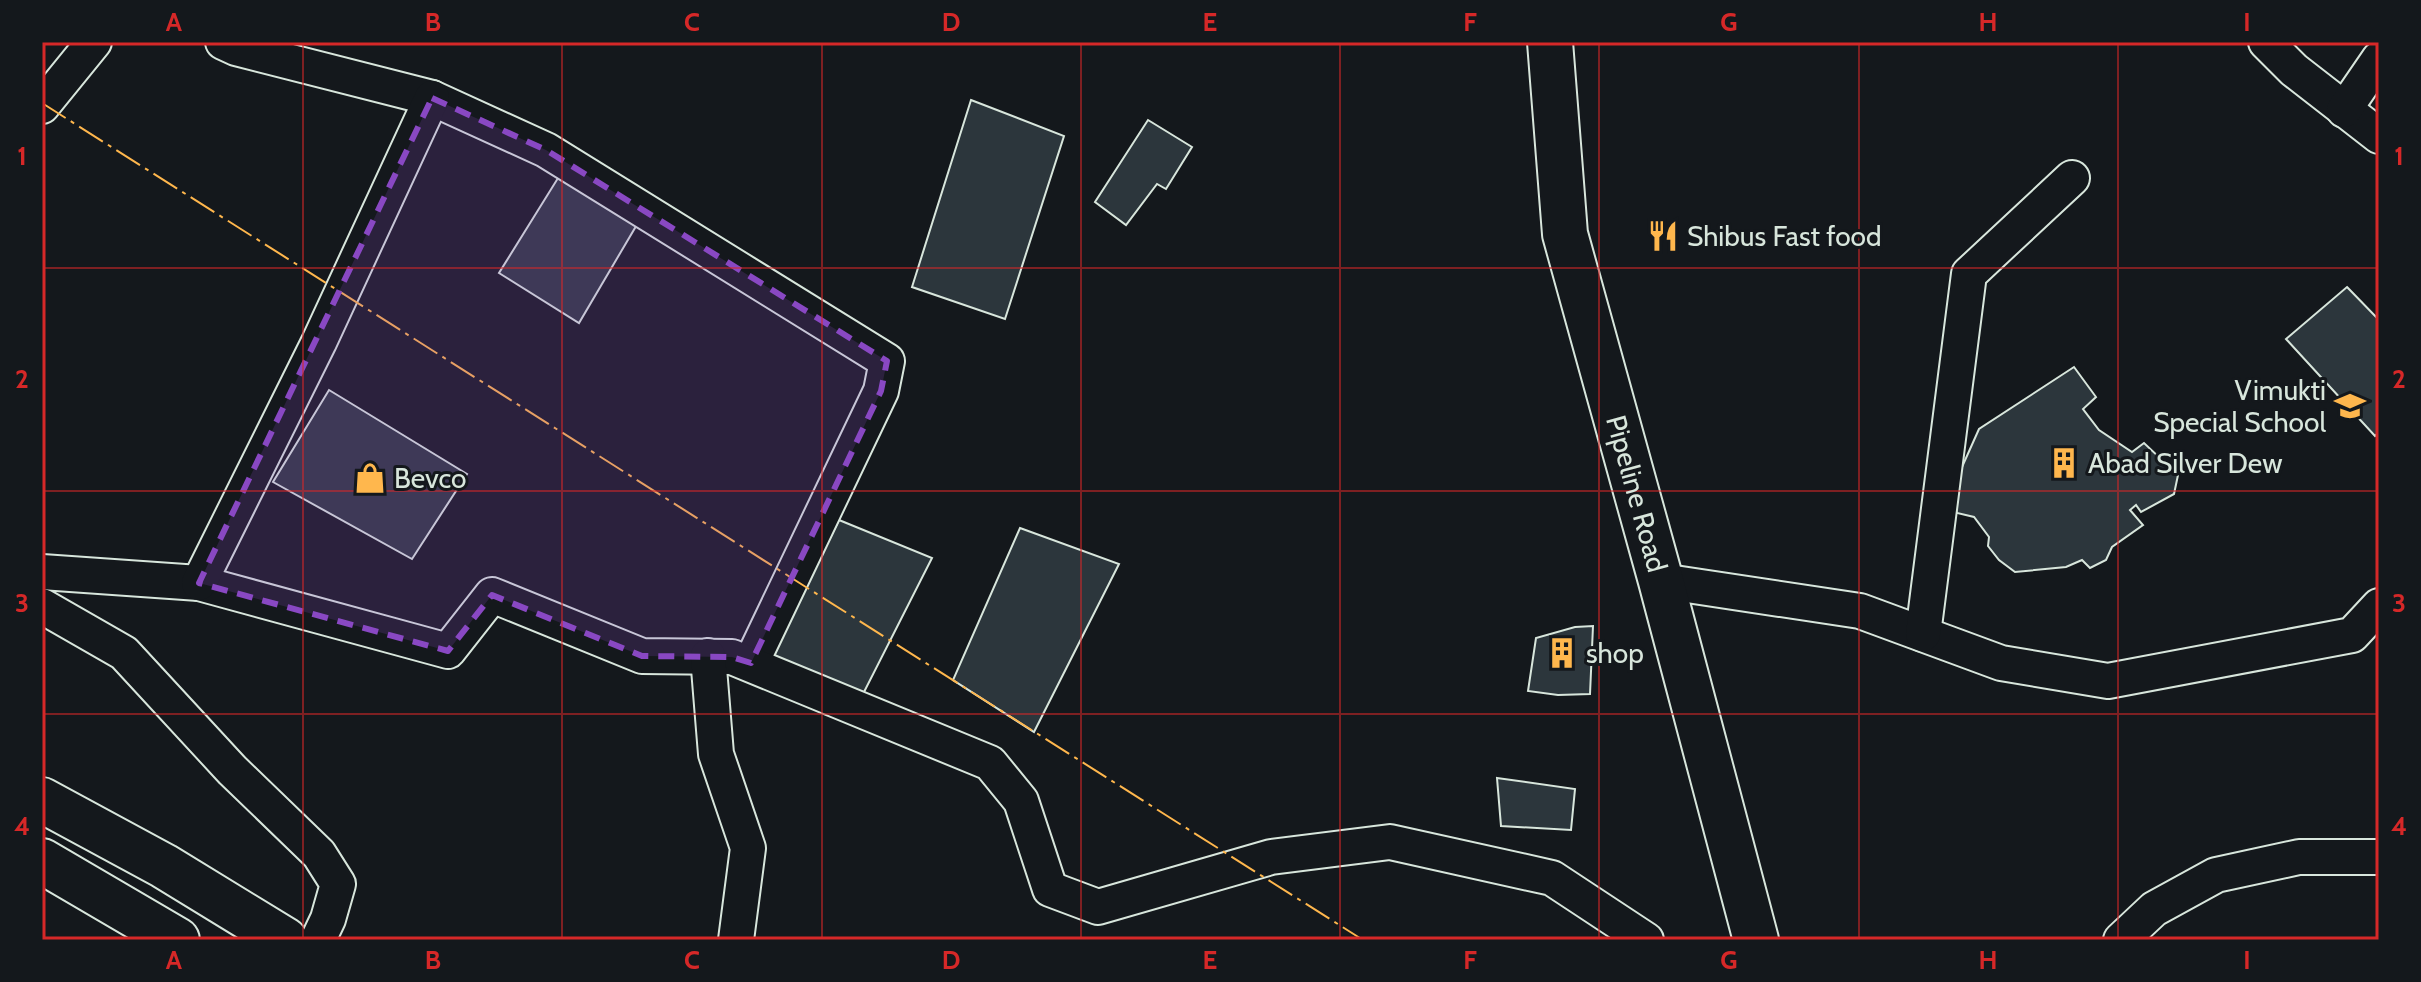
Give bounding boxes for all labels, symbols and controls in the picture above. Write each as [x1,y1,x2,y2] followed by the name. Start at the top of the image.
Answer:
[166,6,183,38] text: A
[425,6,441,38] text: B
[684,6,700,38] text: C
[942,6,960,38] text: D
[1203,6,1217,38] text: E
[1463,6,1477,38] text: F
[1720,6,1738,38] text: G
[1979,6,1997,38] text: H
[2243,6,2251,38] text: I
[17,140,27,172] text: 1
[2394,140,2404,172] text: 1
[1646,219,1680,253] restaurant icon: Shibus Fast food
[1687,219,1882,253] place label: Shibus Fast food
[15,363,29,395] text: 2
[2392,363,2406,395] text: 2
[2153,373,2326,439] place label: Vimukti Special School
[2333,389,2367,423] school or university icon: Vimukti Special School
[1599,411,1675,576] street label: Pipeline Road
[2047,446,2081,480] building icon: Abad Silver Dew
[2088,446,2282,480] place label: Abad Silver Dew
[353,461,387,495] shop icon: Bevco
[394,461,466,495] place label: Bevco
[15,587,29,619] text: 3
[2392,587,2406,619] text: 3
[1545,636,1579,670] building icon: shop
[1586,636,1644,670] place label: shop
[14,810,30,842] text: 4
[2391,810,2407,842] text: 4
[166,944,183,976] text: A
[425,944,441,976] text: B
[684,944,700,976] text: C
[942,944,960,976] text: D
[1203,944,1217,976] text: E
[1463,944,1477,976] text: F
[1720,944,1738,976] text: G
[1979,944,1997,976] text: H
[2243,944,2251,976] text: I

